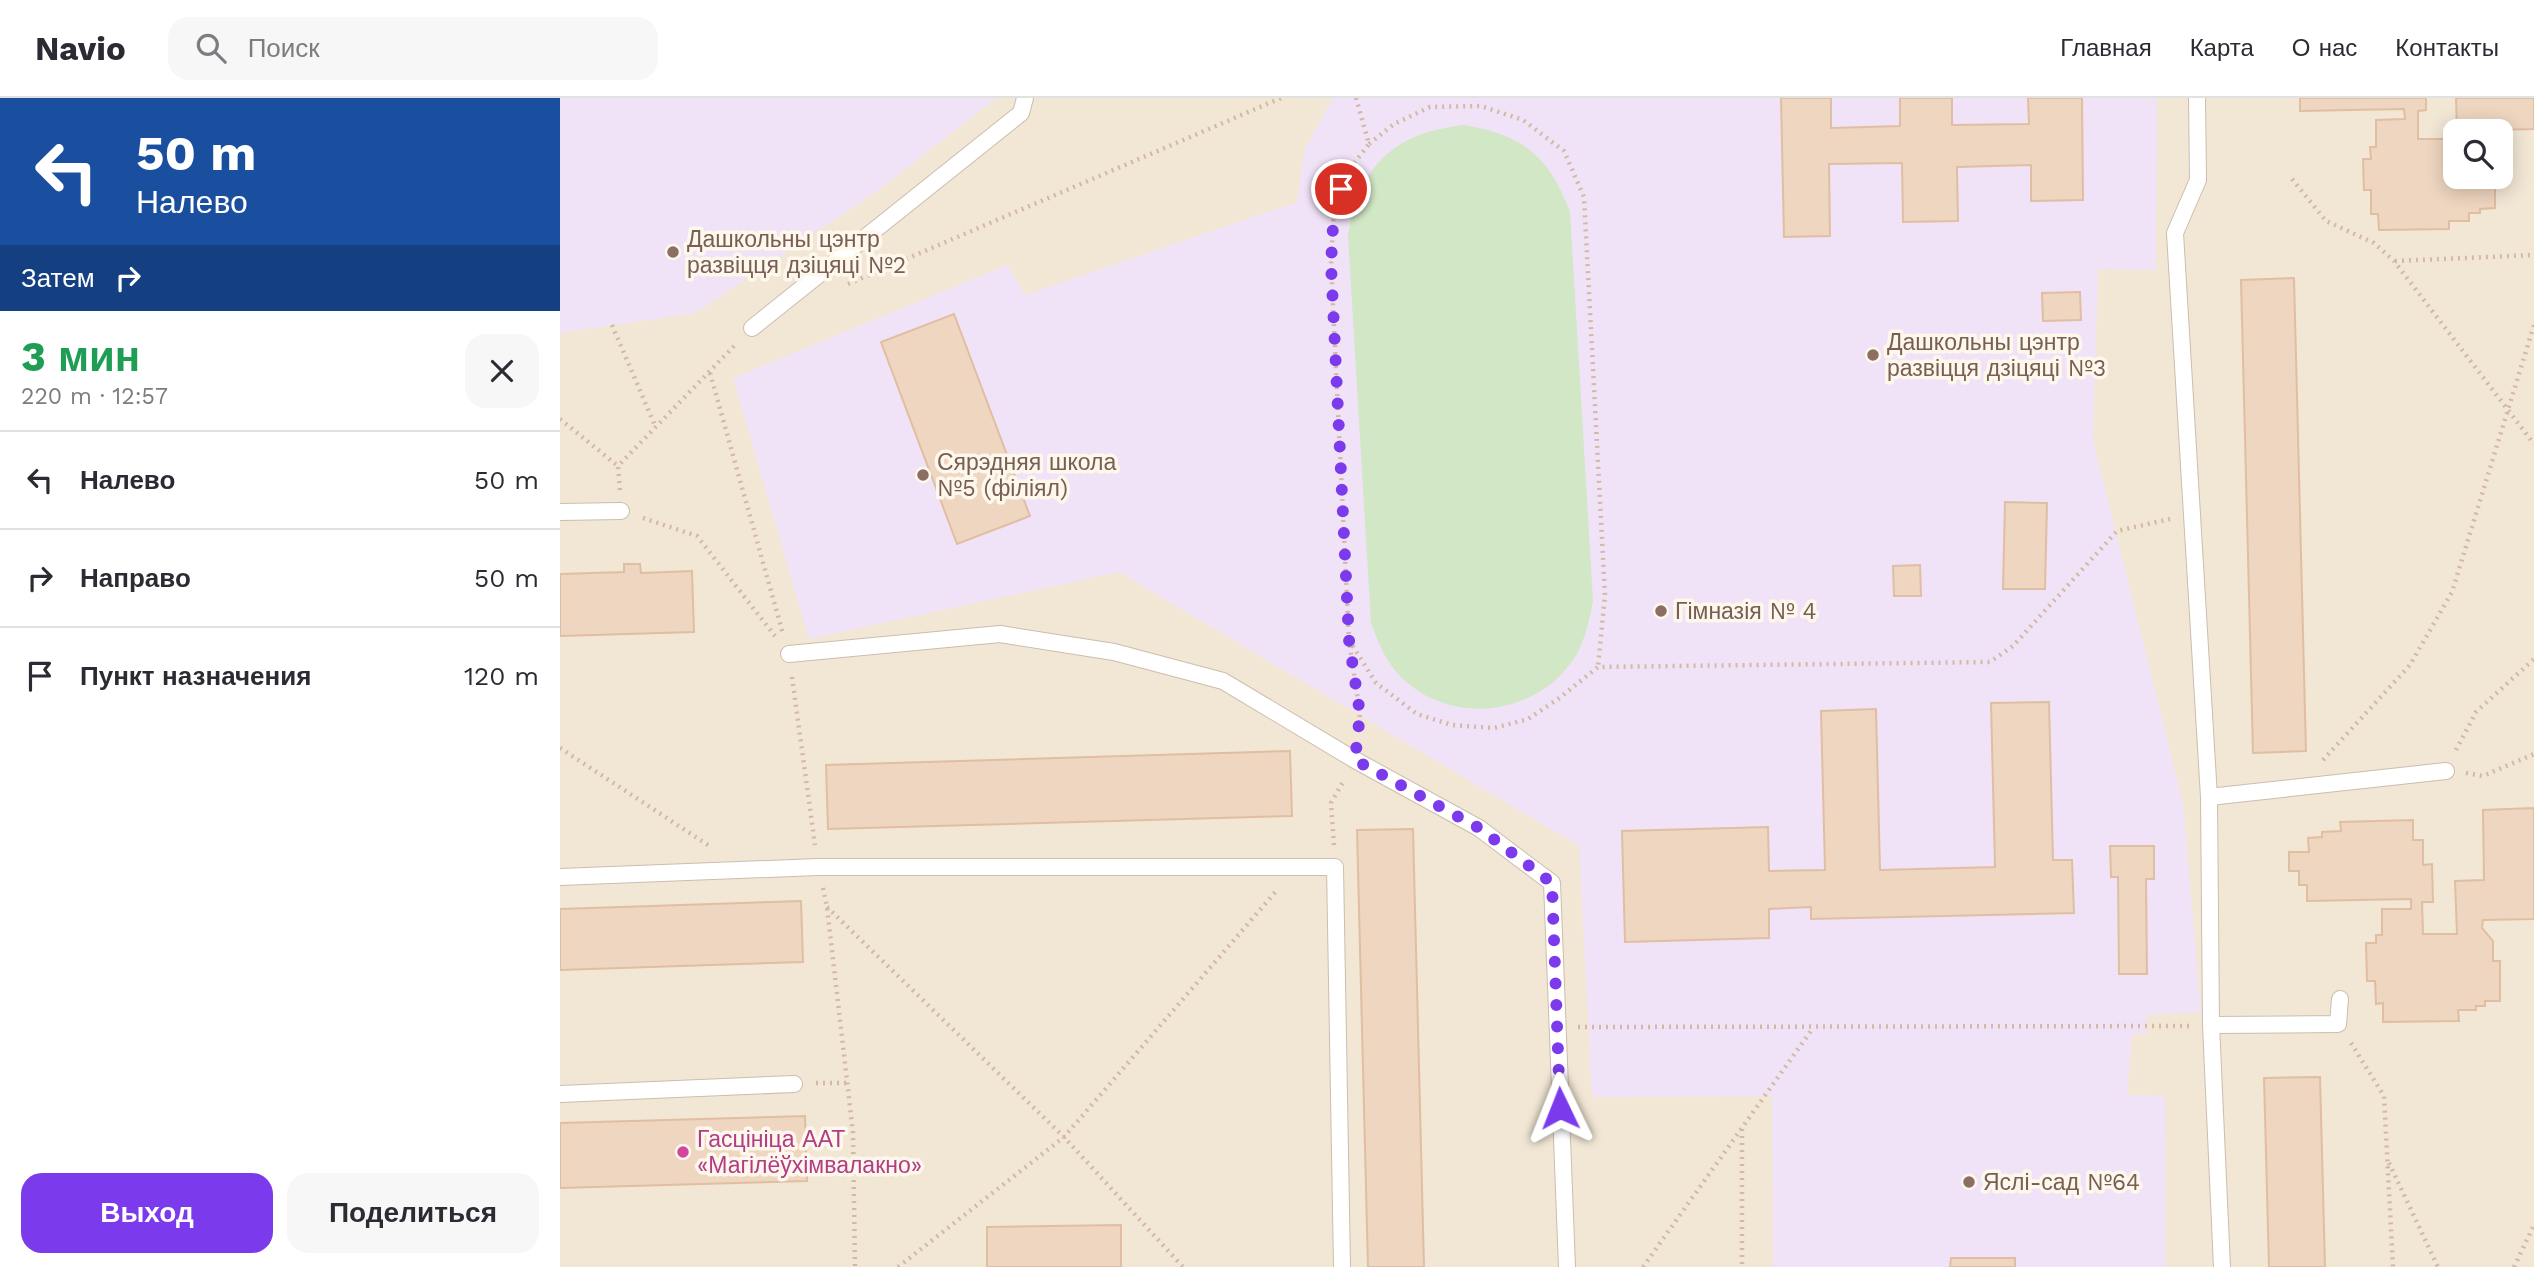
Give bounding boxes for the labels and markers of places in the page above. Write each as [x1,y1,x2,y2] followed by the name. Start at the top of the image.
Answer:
[1311,159,1371,219] pin
[687,226,906,279] place label: Дашкольны цэнтр развіцця дзіцяці №2
[665,244,681,260] marker: Дашкольны цэнтр развіцця дзіцяці №2
[1887,329,2106,382] place label: Дашкольны цэнтр развіцця дзіцяці №3
[1865,347,1881,363] marker: Дашкольны цэнтр развіцця дзіцяці №3
[937,449,1116,502] place label: Сярэдняя школа №5 (філіял)
[915,467,931,483] marker: Сярэдняя школа №5 (філіял)
[1675,598,1817,625] place label: Гімназія № 4
[1653,603,1669,619] marker: Гімназія № 4
[697,1126,922,1179] place label: Гасцініца ААТ «Магілёўхімвалакно»
[675,1144,691,1160] marker: Гасцініца ААТ «Магілёўхімвалакно»
[1983,1169,2140,1196] place label: Яслі-сад №64
[1961,1174,1977,1190] marker: Яслі-сад №64

